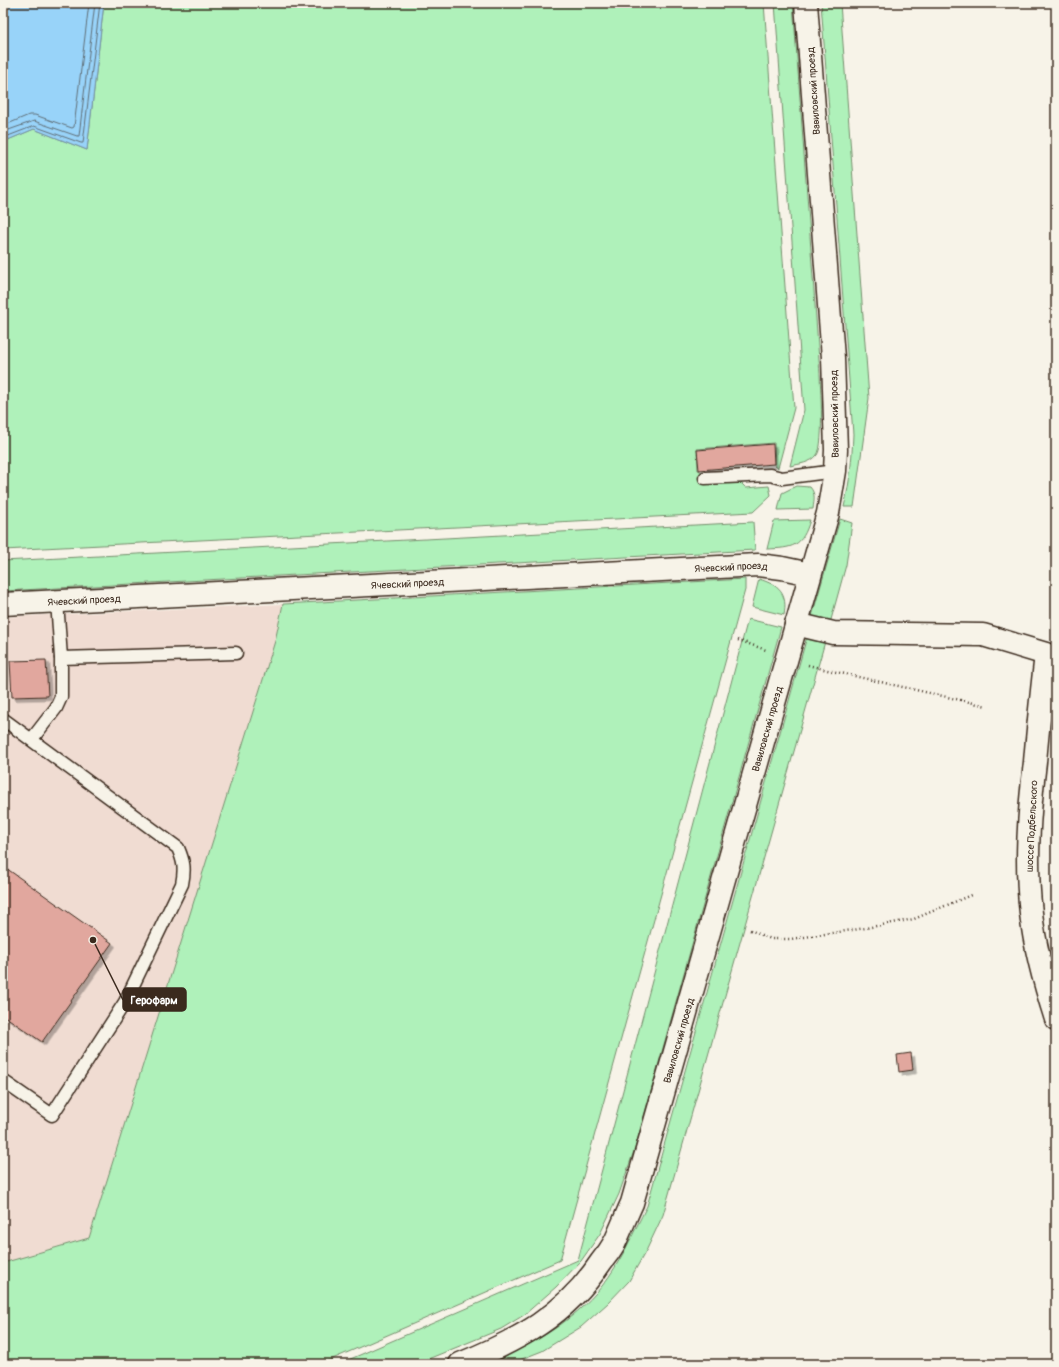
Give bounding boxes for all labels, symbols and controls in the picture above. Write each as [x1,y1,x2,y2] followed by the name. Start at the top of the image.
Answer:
[805,47,823,135] street label: Вавиловский проезд
[828,370,842,458] street label: Вавиловский проезд
[694,560,768,575] street label: Ячевский проезд
[371,576,444,592] street label: Ячевский проезд
[47,593,121,609] street label: Ячевский проезд
[750,685,785,773] street label: Вавиловский проезд
[1024,779,1040,872] street label: шоссе Подбельского
[123,988,186,1011] callout: Герофарм
[130,994,178,1007] text: Герофарм
[661,997,697,1085] street label: Вавиловский проезд

